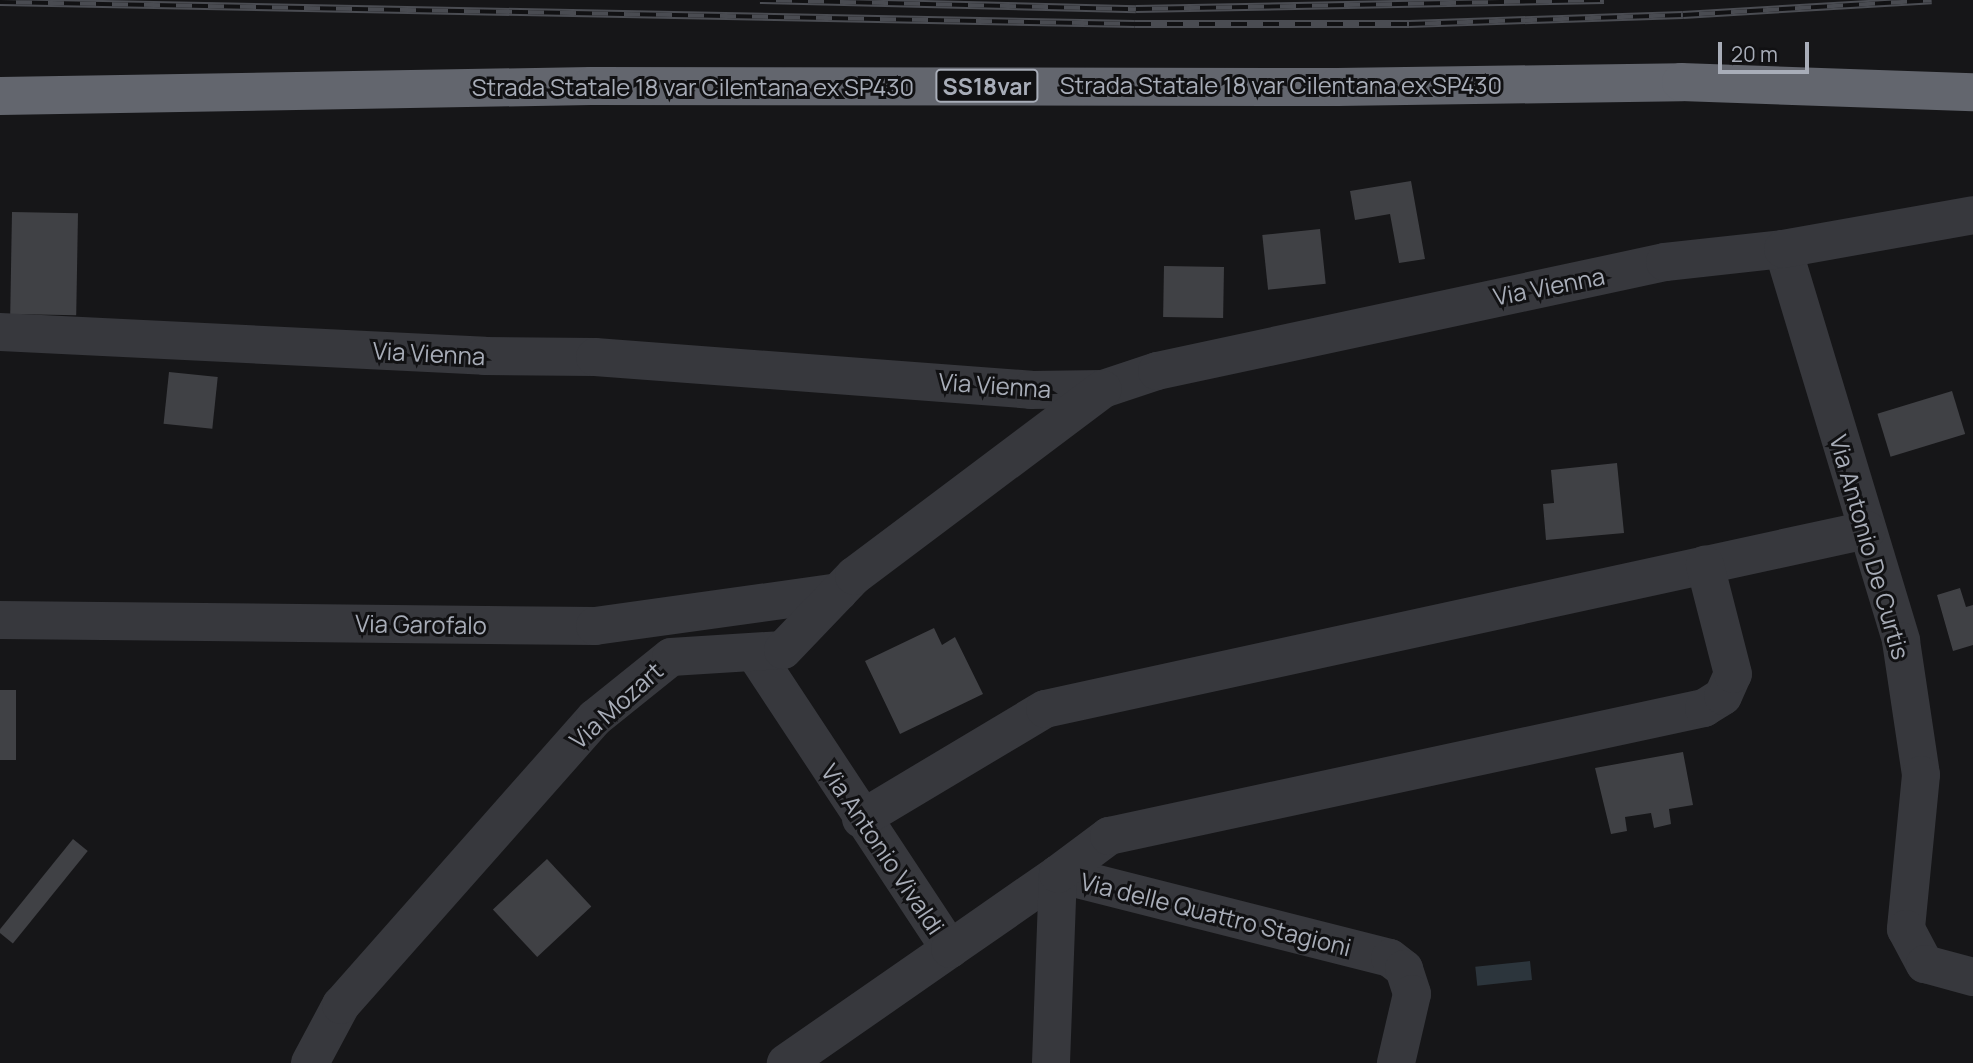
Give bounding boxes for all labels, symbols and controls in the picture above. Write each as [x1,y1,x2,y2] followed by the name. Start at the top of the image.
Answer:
[1721,28,1812,72] scale bar
[1731,40,1778,68] text: 20 m
[934,66,1040,106] road number: SS18var
[1060,71,1502,99] street label: Strada Statale 18 var Cilentana ex SP430
[472,73,914,101] street label: Strada Statale 18 var Cilentana ex SP430
[1491,261,1607,311] street label: Via Vienna
[372,336,486,370] street label: Via Vienna
[938,367,1052,403] street label: Via Vienna
[1824,431,1916,663] street label: Via Antonio De Curtis
[355,608,487,640] street label: Via Garofalo
[564,656,668,754] street label: Via Mozart
[815,758,951,940] street label: Via Antonio Vivaldi
[1078,866,1354,962] street label: Via delle Quattro Stagioni

